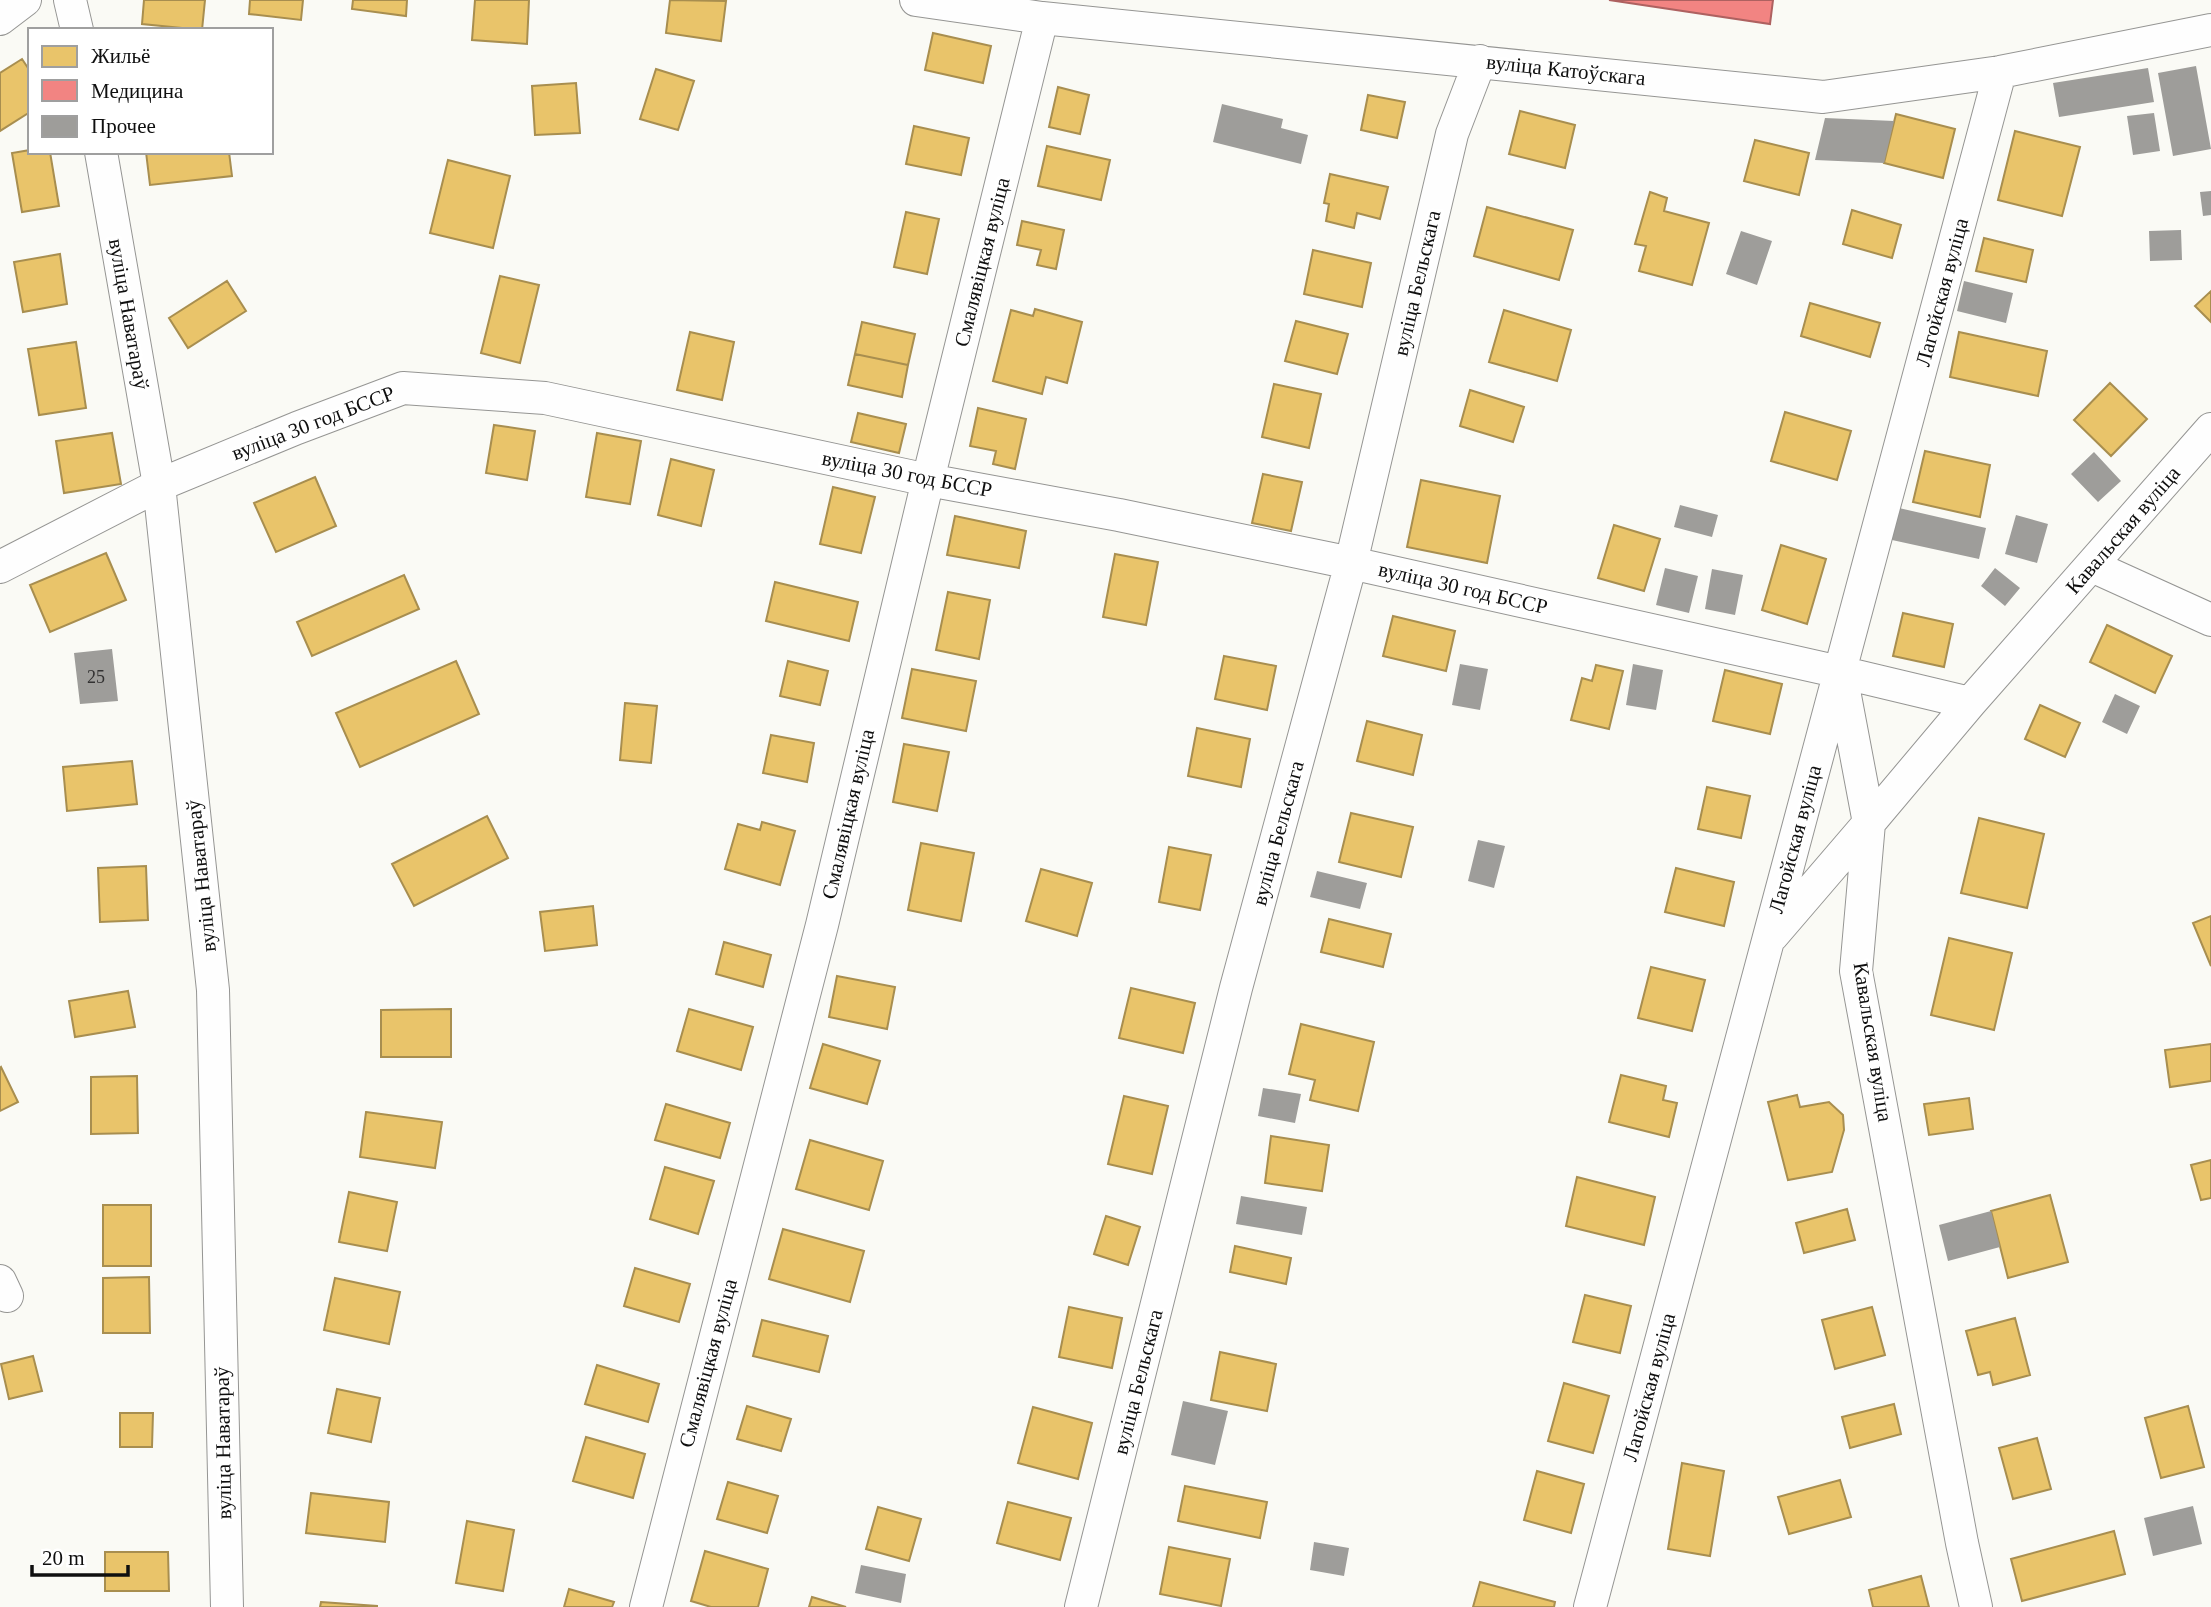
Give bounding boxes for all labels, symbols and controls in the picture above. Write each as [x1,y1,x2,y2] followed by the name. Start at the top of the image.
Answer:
[28,28,273,154] legend
[91,44,150,68] text: Жильё
[1485,50,1647,90] street label: вуліца Катоўскага
[91,79,184,103] text: Медицина
[91,114,156,138] text: Прочее
[949,174,1015,349] street label: Смалявіцкая вуліца
[1389,207,1446,358] street label: вуліца Бельскага
[1911,215,1973,369] street label: Лагойская вуліца
[104,237,154,392] street label: вуліца Наватараў
[228,381,398,465] street label: вуліца 30 год БССР
[820,446,994,502] street label: вуліца 30 год БССР
[2061,461,2185,599] street label: Кавальская вуліца
[1376,557,1550,619] street label: вуліца 30 год БССР
[87,667,105,687] house number: 25
[817,726,879,901] street label: Смалявіцкая вуліца
[1247,757,1309,908] street label: вуліца Бельскага
[1764,762,1826,916] street label: Лагойская вуліца
[181,798,221,953] street label: вуліца Наватараў
[1849,960,1898,1124] street label: Кавальская вуліца
[674,1275,742,1450] street label: Смалявіцкая вуліца
[1108,1306,1168,1457] street label: вуліца Бельскага
[1618,1310,1680,1464] street label: Лагойская вуліца
[210,1366,236,1520] street label: вуліца Наватараў
[32,1534,128,1578] scale bar
[42,1546,85,1570] text: 20 m

